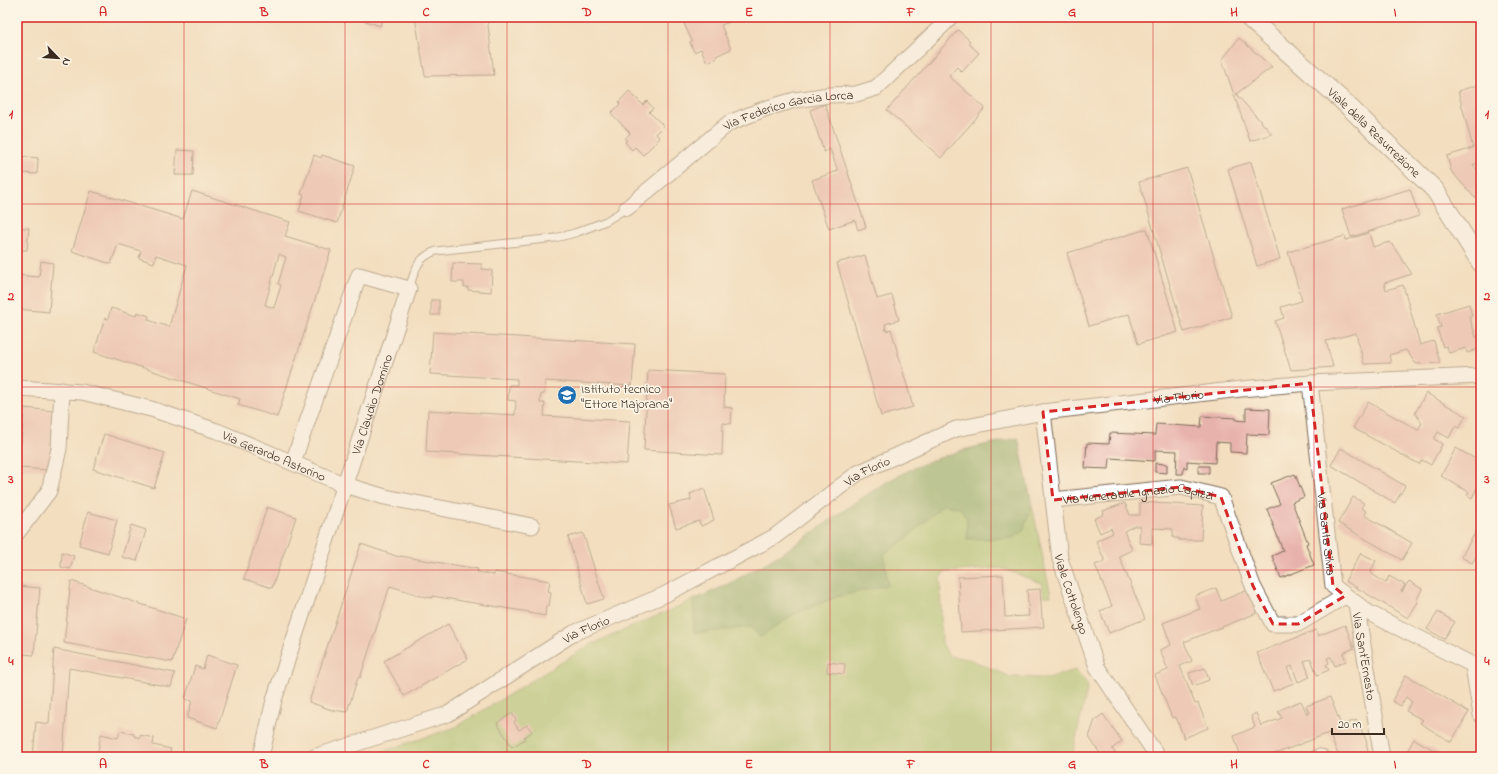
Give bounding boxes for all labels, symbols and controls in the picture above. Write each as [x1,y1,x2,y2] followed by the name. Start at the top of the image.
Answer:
[99,3,107,22] text: A
[259,3,269,22] text: B
[422,3,430,22] text: C
[581,3,592,22] text: D
[745,3,753,22] text: E
[906,3,916,22] text: F
[1068,3,1076,22] text: G
[1230,3,1238,22] text: H
[1393,3,1397,22] text: I
[38,38,78,78] north arrow
[57,55,75,69] text: N
[1322,83,1425,183] street label: Viale della Resurrezione
[718,86,854,136] street label: Via Federico Garcia Lorca
[9,105,14,124] text: 1
[1485,105,1490,124] text: 1
[7,287,15,306] text: 2
[1483,287,1491,306] text: 2
[347,352,398,458] street label: Via Claudio Domino
[581,380,672,414] place label: Istituto tecnico "Ettore Majorana"
[556,384,578,406] school or university icon: Istituto tecnico "Ettore Majorana"
[1152,385,1205,410] street label: Via Florio
[218,426,329,487] street label: Via Gerardo Astorino
[840,452,894,492] street label: Via Florio
[7,470,14,489] text: 3
[1483,470,1490,489] text: 3
[1061,478,1215,510] street label: Via Venerabile Ignazio Capizzi
[1311,491,1340,577] street label: Via Santa Silvia
[1048,552,1093,637] street label: Viale Cottolengo
[1346,610,1380,702] street label: Via Sant'Ernesto
[558,611,613,650] street label: Via Florio
[7,652,14,671] text: 4
[1483,652,1490,671] text: 4
[1332,710,1384,736] scale bar
[1338,716,1361,734] text: 20 m
[99,755,107,774] text: A
[259,755,269,774] text: B
[422,755,430,774] text: C
[581,755,592,774] text: D
[745,755,753,774] text: E
[906,755,916,774] text: F
[1068,755,1076,774] text: G
[1230,755,1238,774] text: H
[1393,755,1397,774] text: I

